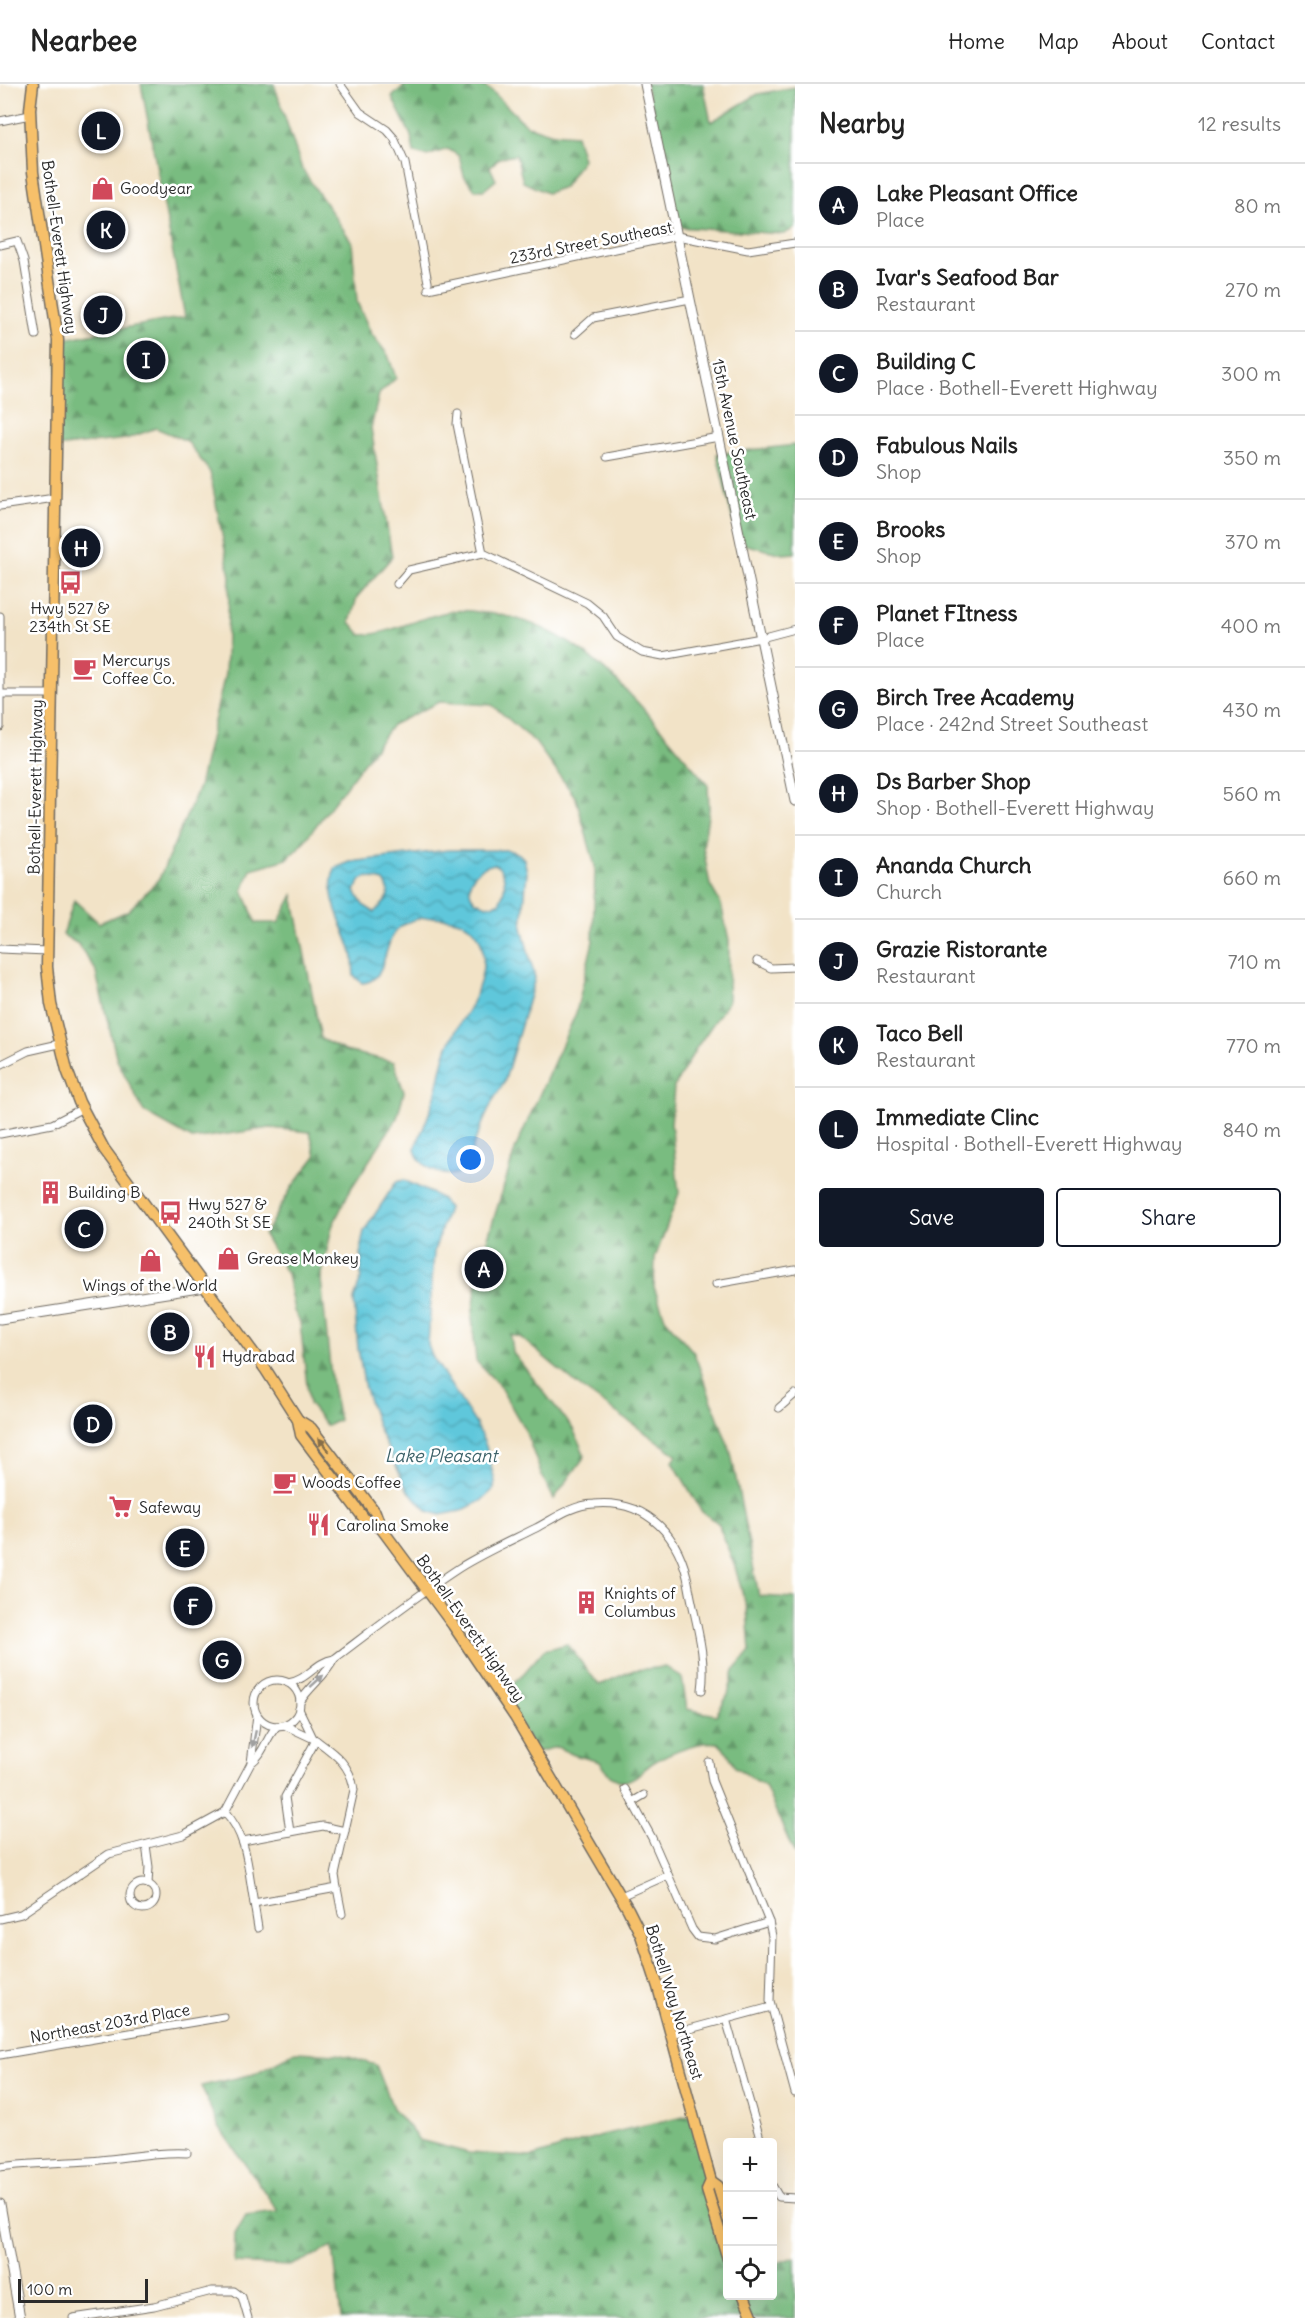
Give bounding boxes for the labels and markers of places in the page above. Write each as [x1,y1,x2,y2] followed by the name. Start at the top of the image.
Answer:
[82,108,120,154] pin: L
[89,175,115,201] shop icon: Goodyear
[120,178,193,198] place label: Goodyear
[86,208,126,252] pin: K
[84,292,122,338] pin: J
[126,338,166,382] pin: I
[62,526,100,570] pin: H
[57,570,83,596] bus stop icon: Hwy 527 & 234th St SE
[29,598,111,636] place label: Hwy 527 & 234th St SE
[102,650,175,688] place label: Mercurys Coffee Co.
[71,656,97,682] cafe icon: Mercurys Coffee Co.
[37,1179,63,1205] building icon: Building B
[68,1182,140,1202] place label: Building B
[188,1194,271,1232] place label: Hwy 527 & 240th St SE
[157,1200,183,1226] bus stop icon: Hwy 527 & 240th St SE
[64,1206,104,1252] pin: C
[216,1245,242,1271] shop icon: Grease Monkey
[464,1246,504,1292] pin: A
[137,1247,163,1273] shop icon: Wings of the World
[247,1248,359,1268] place label: Grease Monkey
[83,1275,217,1295] place label: Wings of the World
[150,1310,190,1354] pin: B
[191,1343,217,1369] restaurant icon: Hydrabad
[222,1346,295,1366] place label: Hydrabad
[74,1402,112,1446] pin: D
[271,1469,297,1495] cafe icon: Woods Coffee
[302,1472,401,1492] place label: Woods Coffee
[108,1494,134,1520] supermarket icon: Safeway
[139,1497,201,1517] place label: Safeway
[305,1512,331,1538] restaurant icon: Carolina Smoke
[336,1515,449,1535] place label: Carolina Smoke
[166,1526,204,1570] pin: E
[604,1583,676,1621] place label: Knights of Columbus
[174,1584,212,1628] pin: F
[573,1589,599,1615] building icon: Knights of Columbus
[202,1638,242,1682] pin: G

